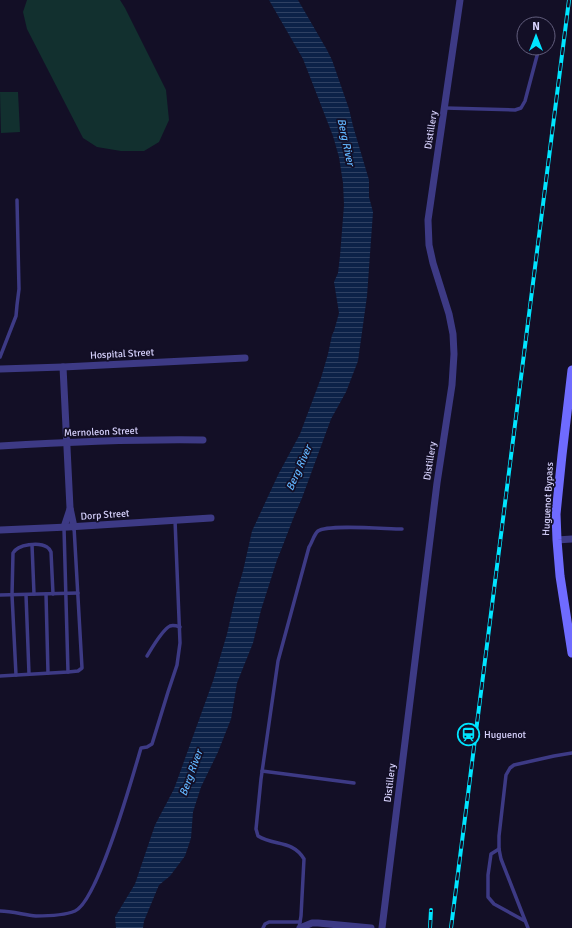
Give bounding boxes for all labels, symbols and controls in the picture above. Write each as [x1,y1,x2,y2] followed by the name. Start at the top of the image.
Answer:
[516,16,556,56] north arrow
[532,20,540,33] text: N
[422,109,440,150] street label: Distillery
[335,117,358,169] water label: Berg River
[90,346,155,362] street label: Hospital Street
[64,425,139,439] street label: Mernoleon Street
[421,440,439,481] street label: Distillery
[283,442,316,493] water label: Berg River
[540,461,556,536] street label: Huguenot Bypass
[80,507,130,523] street label: Dorp Street
[456,722,482,748] station icon: Huguenot
[484,729,527,741] place label: Huguenot
[177,746,206,798] water label: Berg River
[382,763,398,803] street label: Distillery

